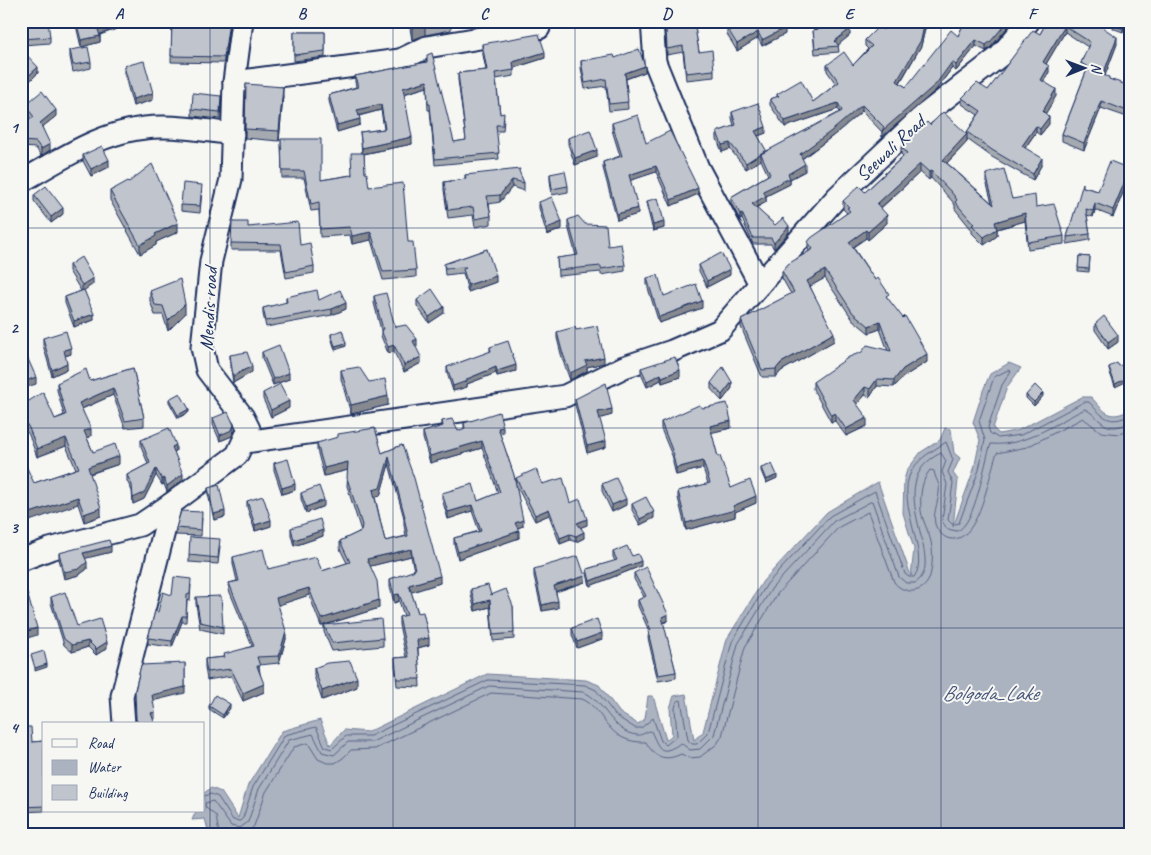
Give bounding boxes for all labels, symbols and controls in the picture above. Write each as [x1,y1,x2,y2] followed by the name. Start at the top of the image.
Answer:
[115,4,125,24] text: A
[298,4,308,24] text: B
[480,4,490,24] text: C
[662,4,673,24] text: D
[845,4,856,24] text: E
[1028,4,1039,24] text: F
[1058,42,1108,92] north arrow
[1088,63,1105,75] text: N
[850,108,933,187] street label: Seewali Road
[10,118,19,138] text: 1
[194,263,223,352] street label: Mendis road
[10,318,19,338] text: 2
[10,518,19,538] text: 3
[942,680,1041,706] water label: Bolgoda_Lake
[10,718,19,738] text: 4
[42,722,205,812] legend
[88,734,115,753] text: Road
[88,758,122,777] text: Water
[88,784,128,803] text: Building

